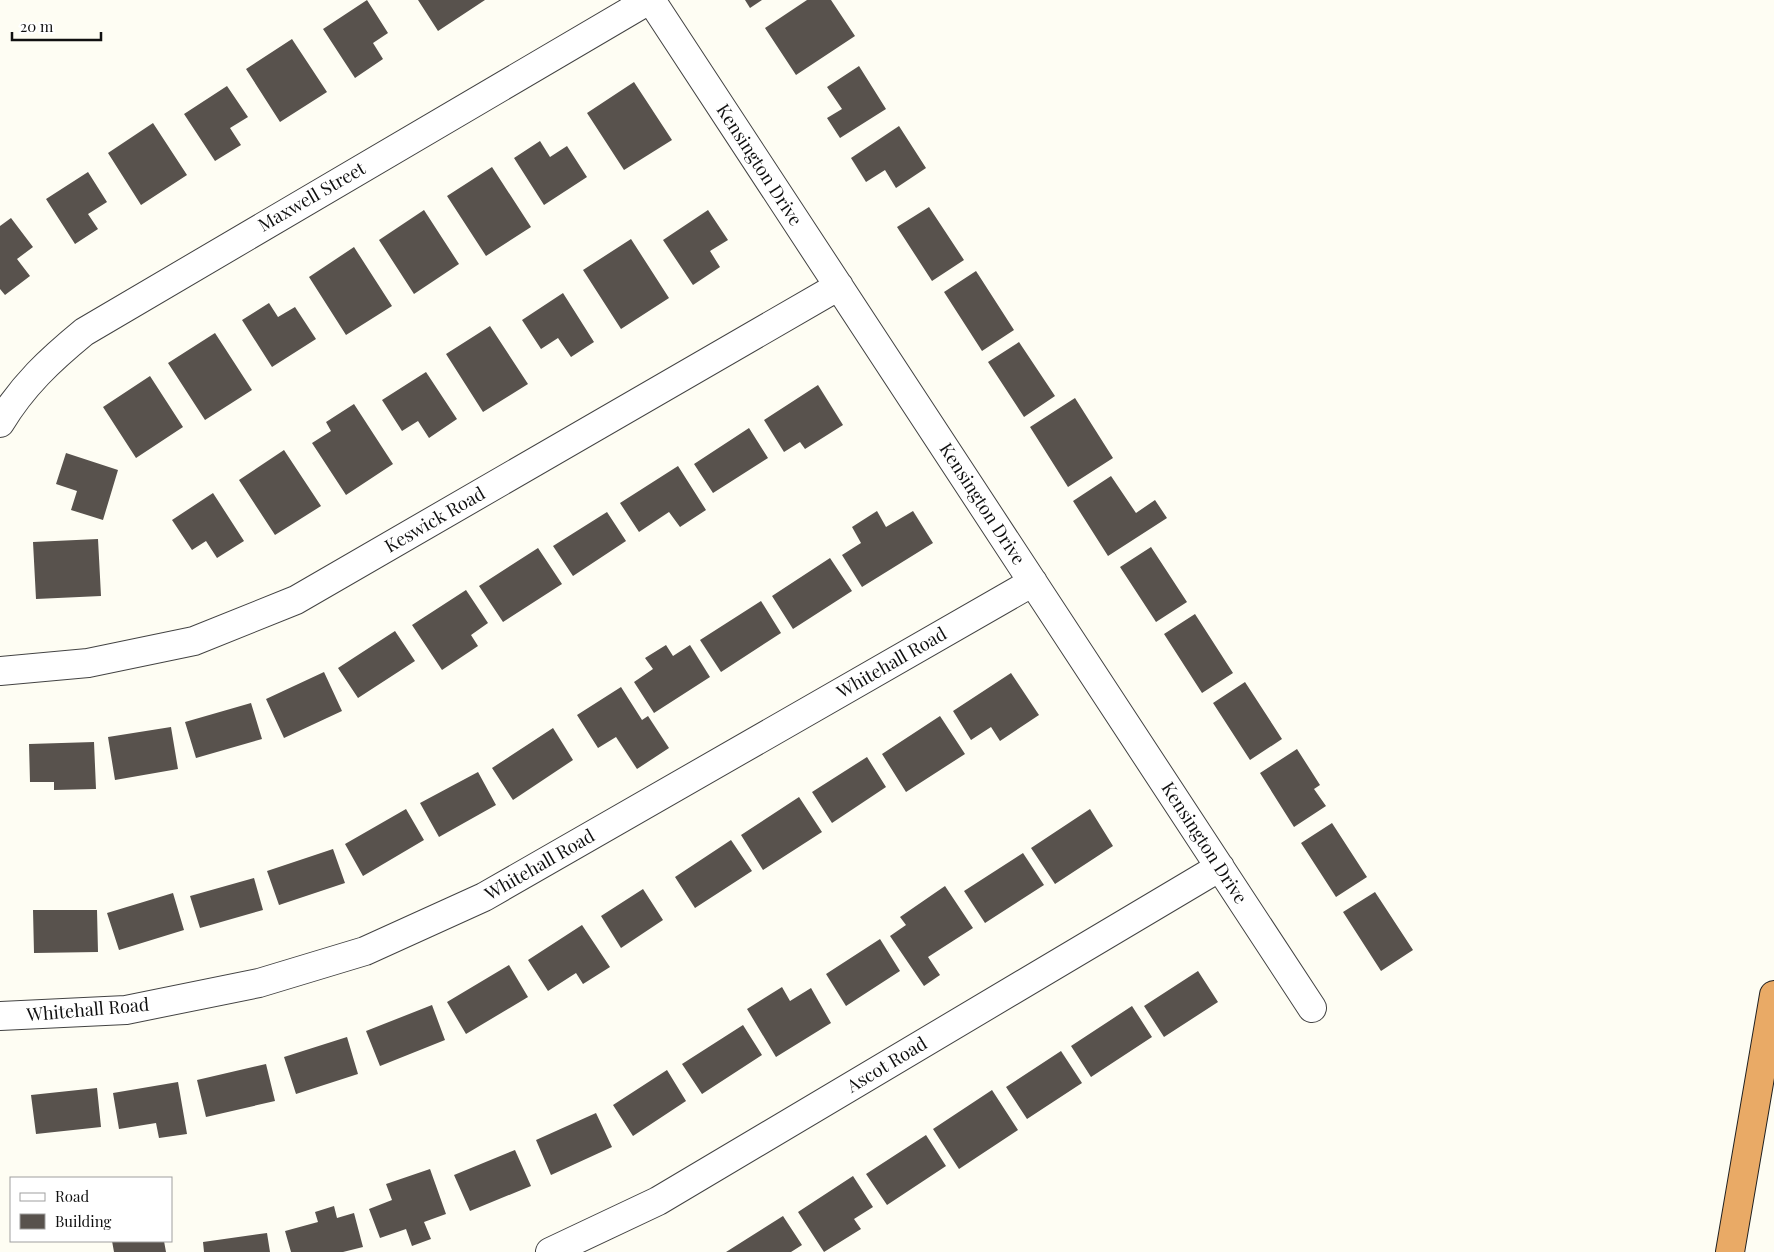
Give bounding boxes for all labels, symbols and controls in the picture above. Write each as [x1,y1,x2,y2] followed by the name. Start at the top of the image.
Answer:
[12,10,101,42] scale bar
[20,16,54,36] text: 20 m
[712,99,808,230] street label: Kensington Drive
[254,155,370,236] street label: Maxwell Street
[935,438,1031,569] street label: Kensington Drive
[380,480,489,558] street label: Keswick Road
[831,621,951,704] street label: Whitehall Road
[1157,777,1253,908] street label: Kensington Drive
[479,823,599,906] street label: Whitehall Road
[25,992,151,1026] street label: Whitehall Road
[841,1031,931,1098] street label: Ascot Road
[10,1177,172,1242] legend
[55,1186,89,1206] text: Road
[55,1211,112,1231] text: Building

